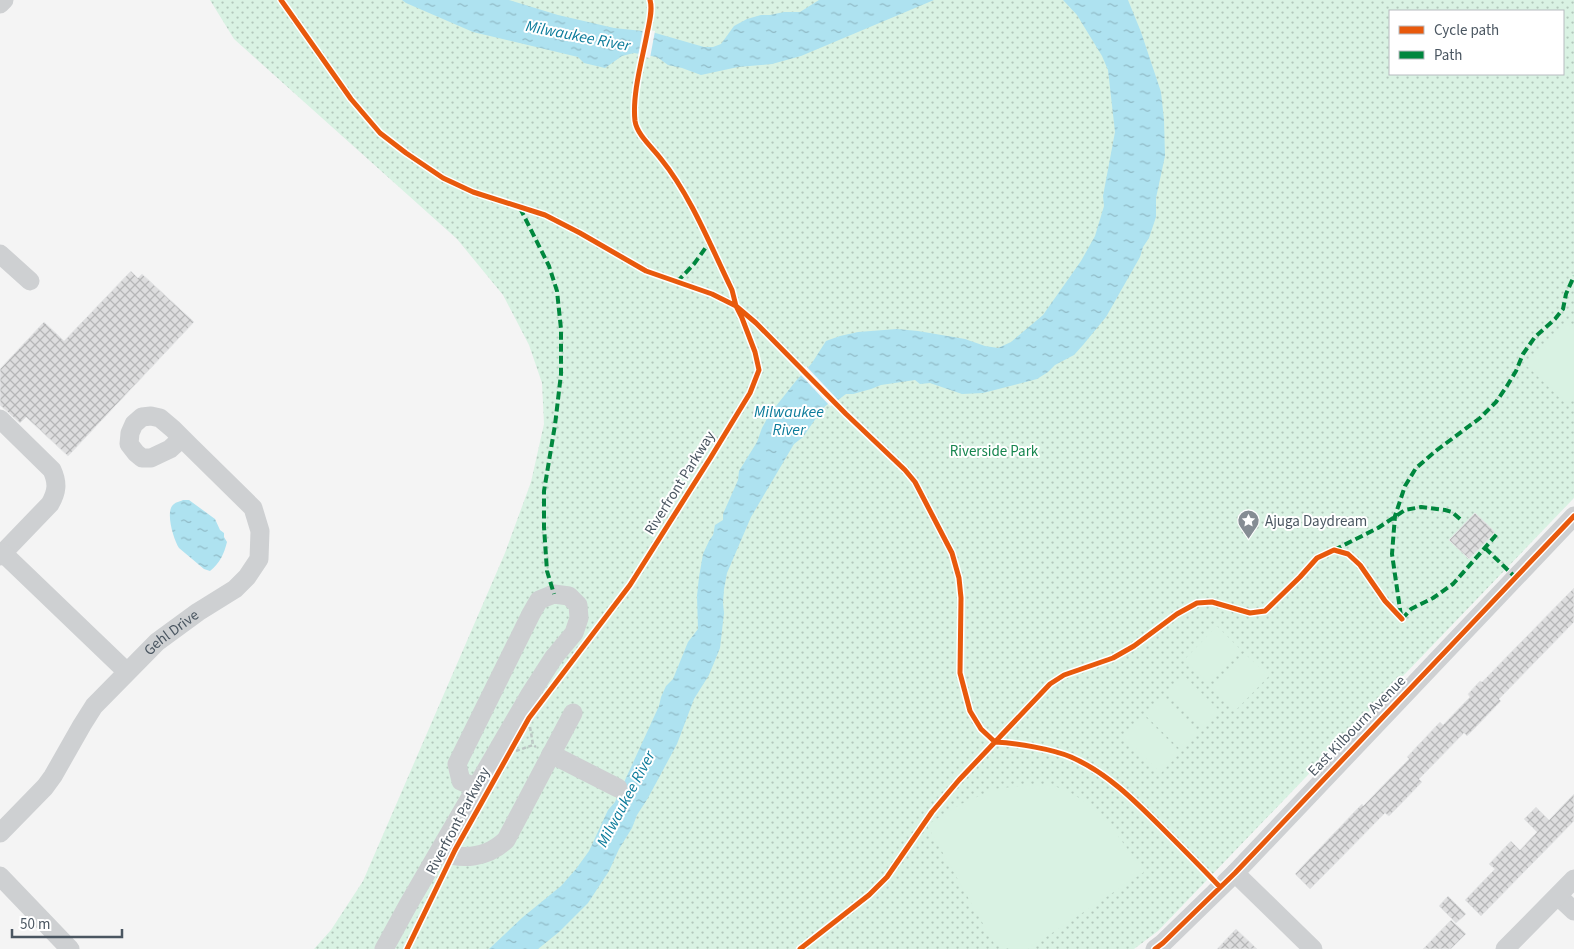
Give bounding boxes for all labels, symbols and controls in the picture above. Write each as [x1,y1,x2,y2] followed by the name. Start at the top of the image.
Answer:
[1389,10,1564,75] legend
[524,15,634,57] water label: Milwaukee River
[1434,20,1499,41] text: Cycle path
[1434,45,1462,66] text: Path
[754,401,824,441] water label: Milwaukee River
[640,427,720,539] street label: Riverfront Parkway
[950,441,1039,462] park label: Riverside Park
[1237,509,1261,540] place icon: Ajuga Daydream
[1265,511,1367,532] place label: Ajuga Daydream
[139,604,203,660] street label: Gehl Drive
[1303,671,1411,781] street label: East Kilbourn Avenue
[591,746,661,851] water label: Milwaukee River
[421,764,495,878] street label: Riverfront Parkway
[12,906,122,938] scale bar
[20,914,50,935] text: 50 m

